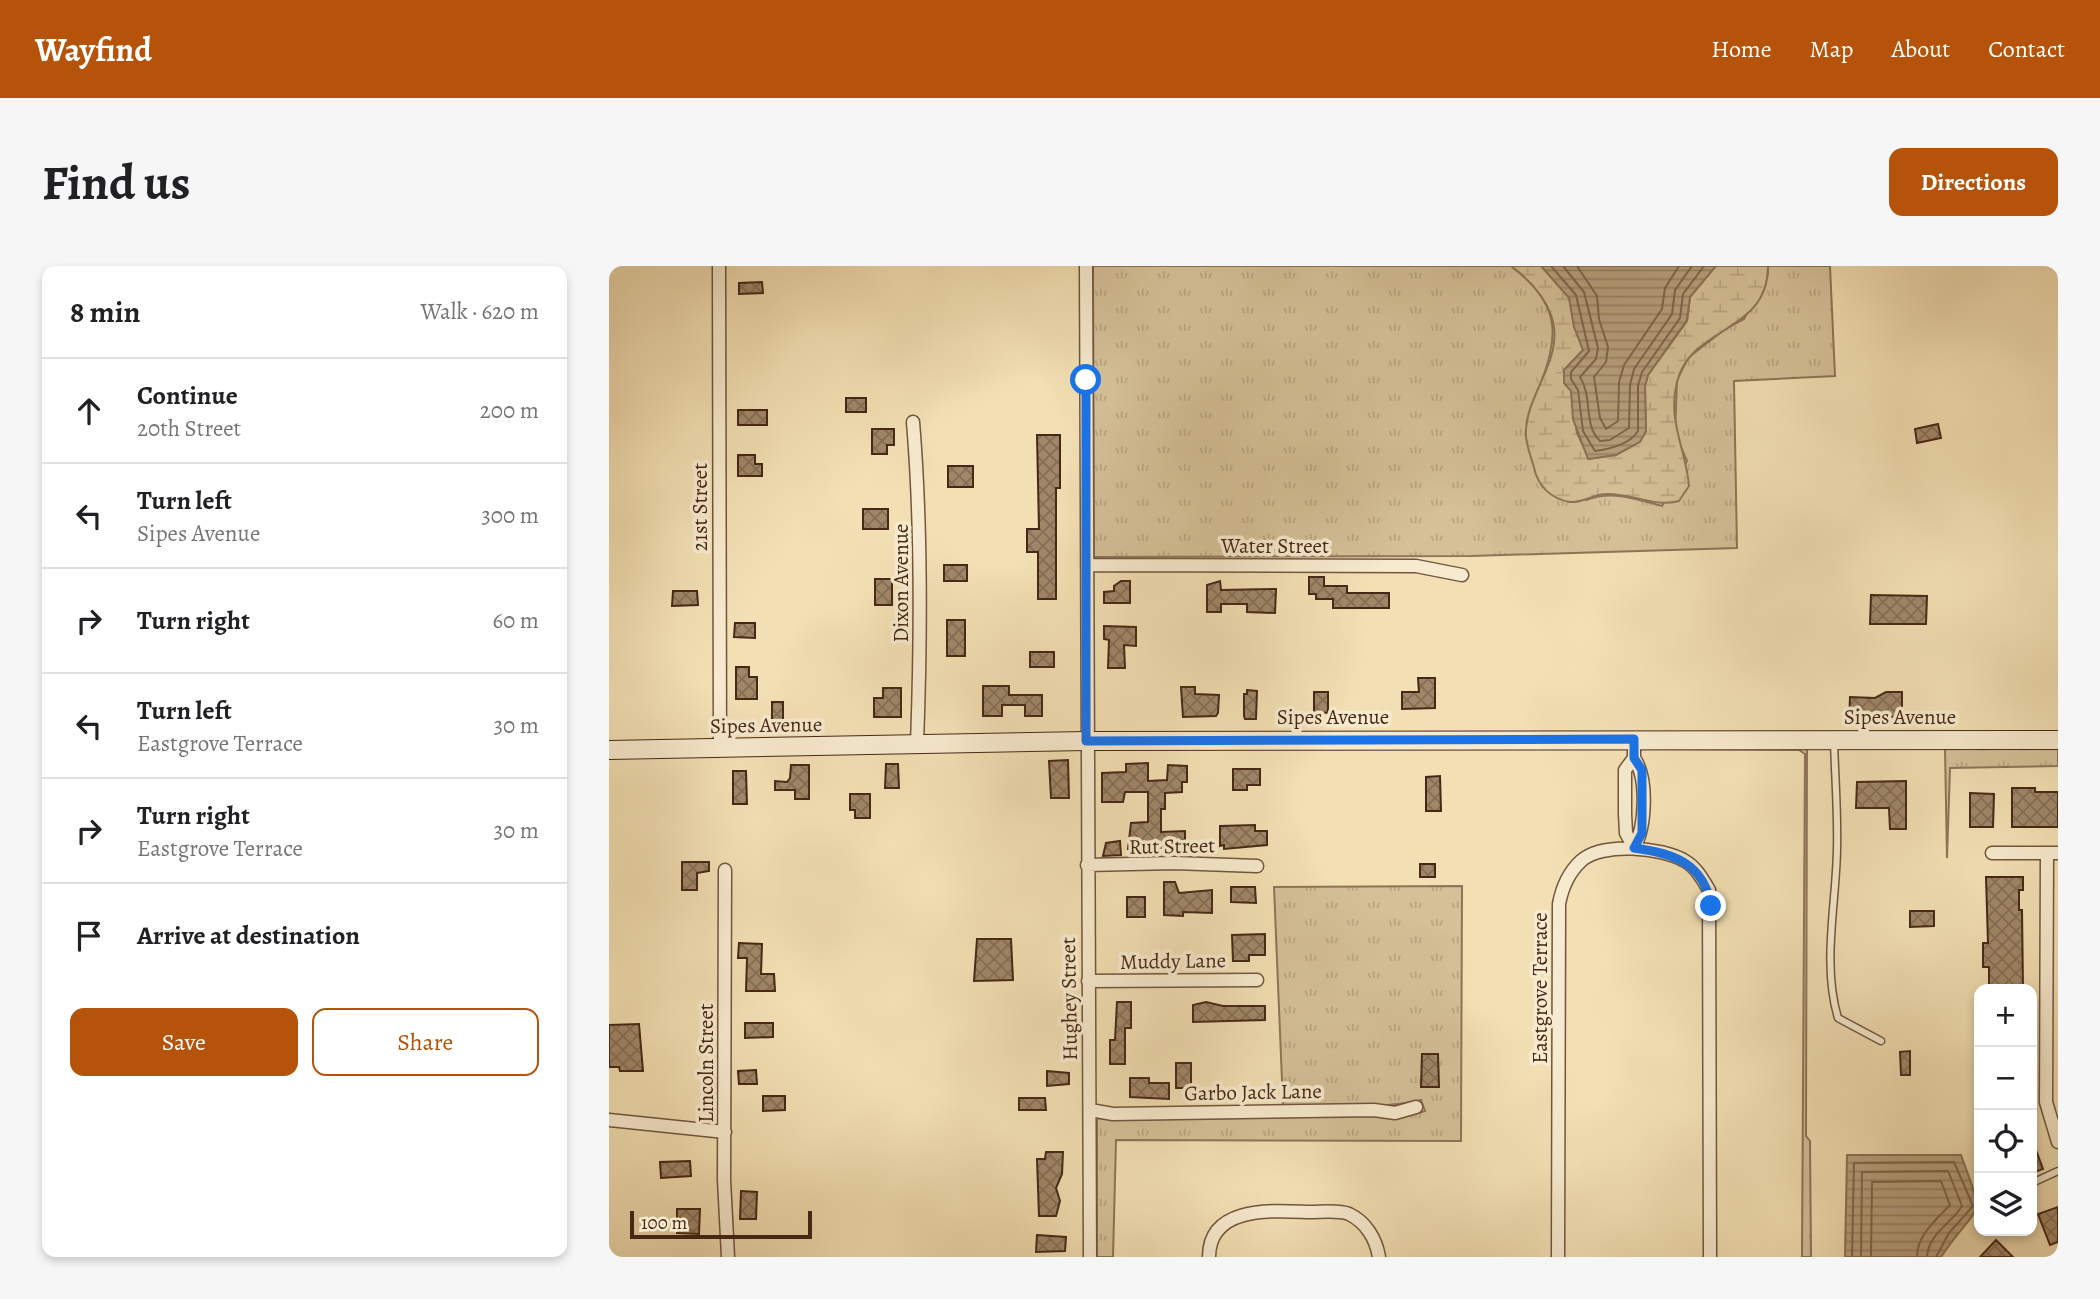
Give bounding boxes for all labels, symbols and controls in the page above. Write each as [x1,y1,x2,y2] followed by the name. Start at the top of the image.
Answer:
[35,27,152,72] text: Wayfind
[1711,33,1772,65] text: Home
[1810,33,1854,65] text: Map
[1892,33,1950,65] text: About
[1988,33,2065,65] text: Contact
[1889,148,2058,216] button: Directions
[42,149,190,216] text: Find us
[70,292,140,332] text: 8 min
[420,296,539,327] text: Walk · 620 m
[1070,364,1101,395] route start
[137,378,238,413] text: Continue
[70,392,108,430] icon: ahead
[480,395,539,426] text: 200 m
[137,413,241,444] text: 20th Street
[686,463,714,551] street label: 21st Street
[137,483,232,518] text: Turn left
[70,497,108,535] icon: left
[481,500,539,531] text: 300 m
[137,518,260,549] text: Sipes Avenue
[887,524,915,642] street label: Dixon Avenue
[1220,532,1329,560] street label: Water Street
[70,602,108,640] icon: right
[137,603,250,638] text: Turn right
[492,605,539,636] text: 60 m
[137,693,232,728] text: Turn left
[1277,703,1389,731] street label: Sipes Avenue
[1844,703,1956,731] street label: Sipes Avenue
[70,707,108,745] icon: left
[493,710,539,741] text: 30 m
[710,710,822,740] street label: Sipes Avenue
[137,728,303,759] text: Eastgrove Terrace
[137,798,250,833] text: Turn right
[70,812,108,850] icon: right
[493,815,539,846] text: 30 m
[1129,831,1215,861] street label: Rut Street
[137,833,303,864] text: Eastgrove Terrace
[1695,890,1726,921] route end
[1526,912,1554,1064] street label: Eastgrove Terrace
[70,917,108,955] icon: arrive
[137,918,360,953] text: Arrive at destination
[1054,937,1084,1061] street label: Hughey Street
[1120,946,1226,976] street label: Muddy Lane
[1974,984,2037,1236] map controls
[1974,984,2037,1047] button: +
[692,1003,720,1123] street label: Lincoln Street
[70,1008,298,1076] button: Save
[312,1008,539,1076] button: Share
[1974,1047,2037,1110] button: −
[1184,1077,1322,1107] street label: Garbo Jack Lane
[1974,1110,2037,1173] button: locate
[1974,1173,2037,1236] button: layers
[630,1208,812,1240] scale bar
[641,1210,687,1236] text: 100 m

